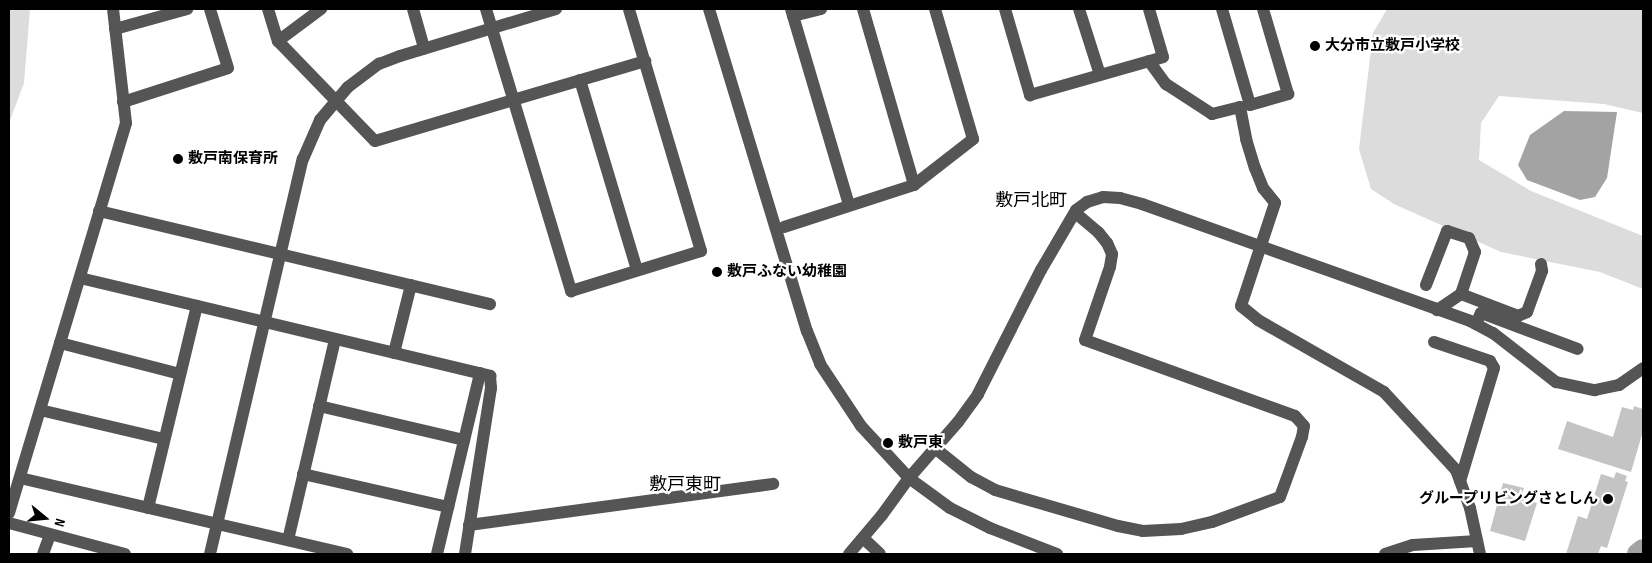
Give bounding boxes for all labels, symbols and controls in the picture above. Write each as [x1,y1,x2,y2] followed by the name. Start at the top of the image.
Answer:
[1325,37,1460,55] place label: 大分市立敷戸小学校
[1309,40,1321,52] marker: 大分市立敷戸小学校
[188,150,278,168] place label: 敷戸南保育所
[172,153,184,165] marker: 敷戸南保育所
[995,190,1067,212] district label: 敷戸北町
[727,263,847,281] place label: 敷戸ふない幼稚園
[711,266,723,278] marker: 敷戸ふない幼稚園
[898,434,943,452] place label: 敷戸東
[882,437,894,449] marker: 敷戸東
[649,474,721,496] district label: 敷戸東町
[1418,490,1598,508] place label: グループリビングさとしん
[20,493,70,543] north arrow
[1602,493,1614,505] marker: グループリビングさとしん
[51,516,69,529] text: N

